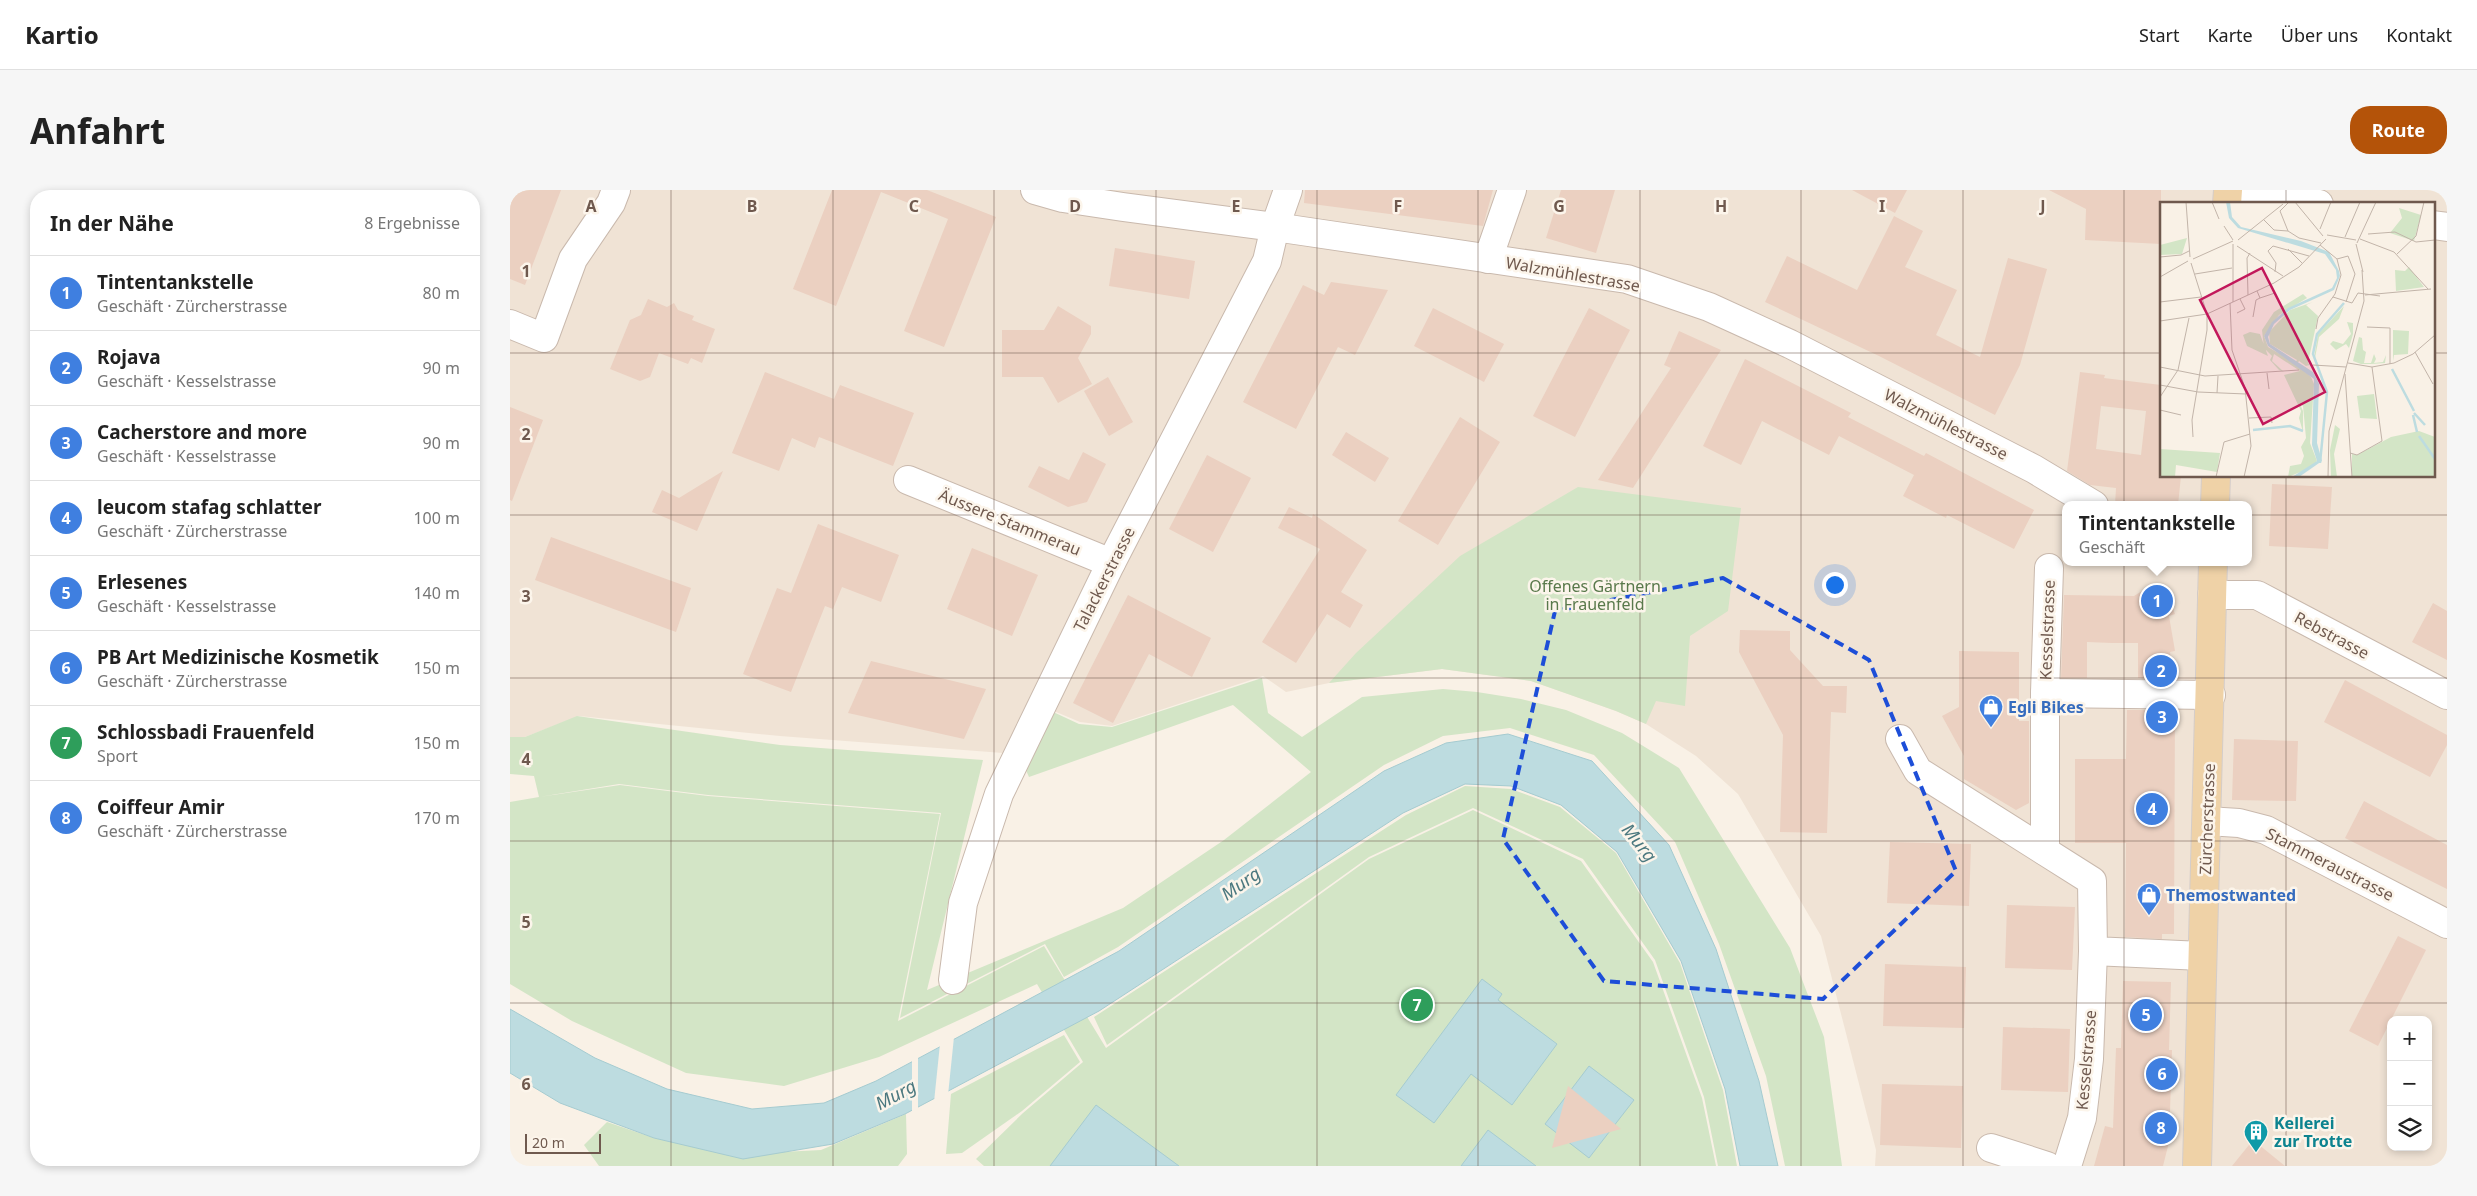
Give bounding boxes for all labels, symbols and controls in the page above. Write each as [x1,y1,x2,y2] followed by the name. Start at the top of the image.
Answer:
[25,18,99,51] text: Kartio
[2139,23,2179,47] text: Start
[2207,23,2253,47] text: Karte
[2281,23,2358,47] text: Über uns
[2386,23,2452,47] text: Kontakt
[2350,106,2447,154] button: Route
[30,107,165,154] text: Anfahrt
[585,195,597,217] text: A
[747,195,757,217] text: B
[909,195,919,217] text: C
[1069,195,1081,217] text: D
[1232,195,1241,217] text: E
[1394,195,1402,217] text: F
[1553,195,1565,217] text: G
[1715,195,1727,217] text: H
[1879,195,1885,217] text: I
[2038,195,2046,217] text: J
[2160,202,2434,478] inset map
[50,209,174,237] text: In der Nähe
[364,212,460,234] text: 8 Ergebnisse
[1504,251,1642,297] street label: Walzmühlestrasse
[521,260,531,282] text: 1
[97,269,254,295] text: Tintentankstelle
[61,282,71,304] text: 1
[423,282,460,304] text: 80 m
[97,295,287,317] text: Geschäft · Zürcherstrasse
[97,344,161,370] text: Rojava
[61,357,71,379] text: 2
[423,357,460,379] text: 90 m
[97,370,276,392] text: Geschäft · Kesselstrasse
[1880,383,2012,465] street label: Walzmühlestrasse
[97,419,307,445] text: Cacherstore and more
[521,423,531,445] text: 2
[61,432,71,454] text: 3
[423,432,460,454] text: 90 m
[97,445,276,467] text: Geschäft · Kesselstrasse
[936,483,1084,561] street label: Äussere Stammerau
[97,494,321,520] text: leucom stafag schlatter
[2062,501,2252,566] popup
[61,507,71,529] text: 4
[413,507,460,529] text: 100 m
[2079,510,2235,536] text: Tintentankstelle
[97,520,287,542] text: Geschäft · Zürcherstrasse
[1068,523,1140,635] street label: Talackerstrasse
[2079,536,2145,558] text: Geschäft
[97,569,187,595] text: Erlesenes
[1822,572,1848,598] your location
[1529,575,1661,615] park label: Offenes Gärtnern in Frauenfeld
[2034,579,2060,681] street label: Kesselstrasse
[61,582,71,604] text: 5
[413,582,460,604] text: 140 m
[2141,582,2173,620] pin: 1
[521,585,531,607] text: 3
[97,595,276,617] text: Geschäft · Kesselstrasse
[2291,606,2373,664] street label: Rebstrasse
[97,644,379,670] text: PB Art Medizinische Kosmetik
[2145,652,2177,690] pin: 2
[61,657,71,679] text: 6
[413,657,460,679] text: 150 m
[97,670,287,692] text: Geschäft · Zürcherstrasse
[1978,694,2004,728] shop icon: Egli Bikes
[2008,696,2084,718] place label: Egli Bikes
[2146,698,2178,736] pin: 3
[97,719,315,745] text: Schlossbadi Frauenfeld
[61,732,71,754] text: 7
[413,732,460,754] text: 150 m
[97,745,138,767] text: Sport
[521,748,531,770] text: 4
[2194,763,2220,875] street label: Zürcherstrasse
[2136,790,2168,828] pin: 4
[97,794,224,820] text: Coiffeur Amir
[61,807,71,829] text: 8
[413,807,460,829] text: 170 m
[1617,818,1663,867] water label: Murg
[97,820,287,842] text: Geschäft · Zürcherstrasse
[2262,822,2398,906] street label: Stammeraustrasse
[1216,861,1265,905] water label: Murg
[2136,882,2162,916] shop icon: Themostwanted
[2166,884,2296,906] place label: Themostwanted
[521,911,531,933] text: 5
[1401,986,1433,1024] pin: 7
[2130,996,2162,1034] pin: 5
[2071,1009,2101,1111] street label: Kesselstrasse
[2387,1016,2432,1151] map controls
[2387,1016,2432,1061] button: +
[2146,1055,2178,1093] pin: 6
[2387,1061,2432,1106] button: −
[521,1073,531,1095] text: 6
[871,1073,920,1115] water label: Murg
[2387,1106,2432,1151] button: layers
[2145,1109,2177,1147] pin: 8
[2274,1112,2352,1152] place label: Kellerei zur Trotte
[2243,1119,2269,1153] building icon: Kellerei zur Trotte
[525,1131,601,1154] scale bar
[532,1133,565,1152] text: 20 m

